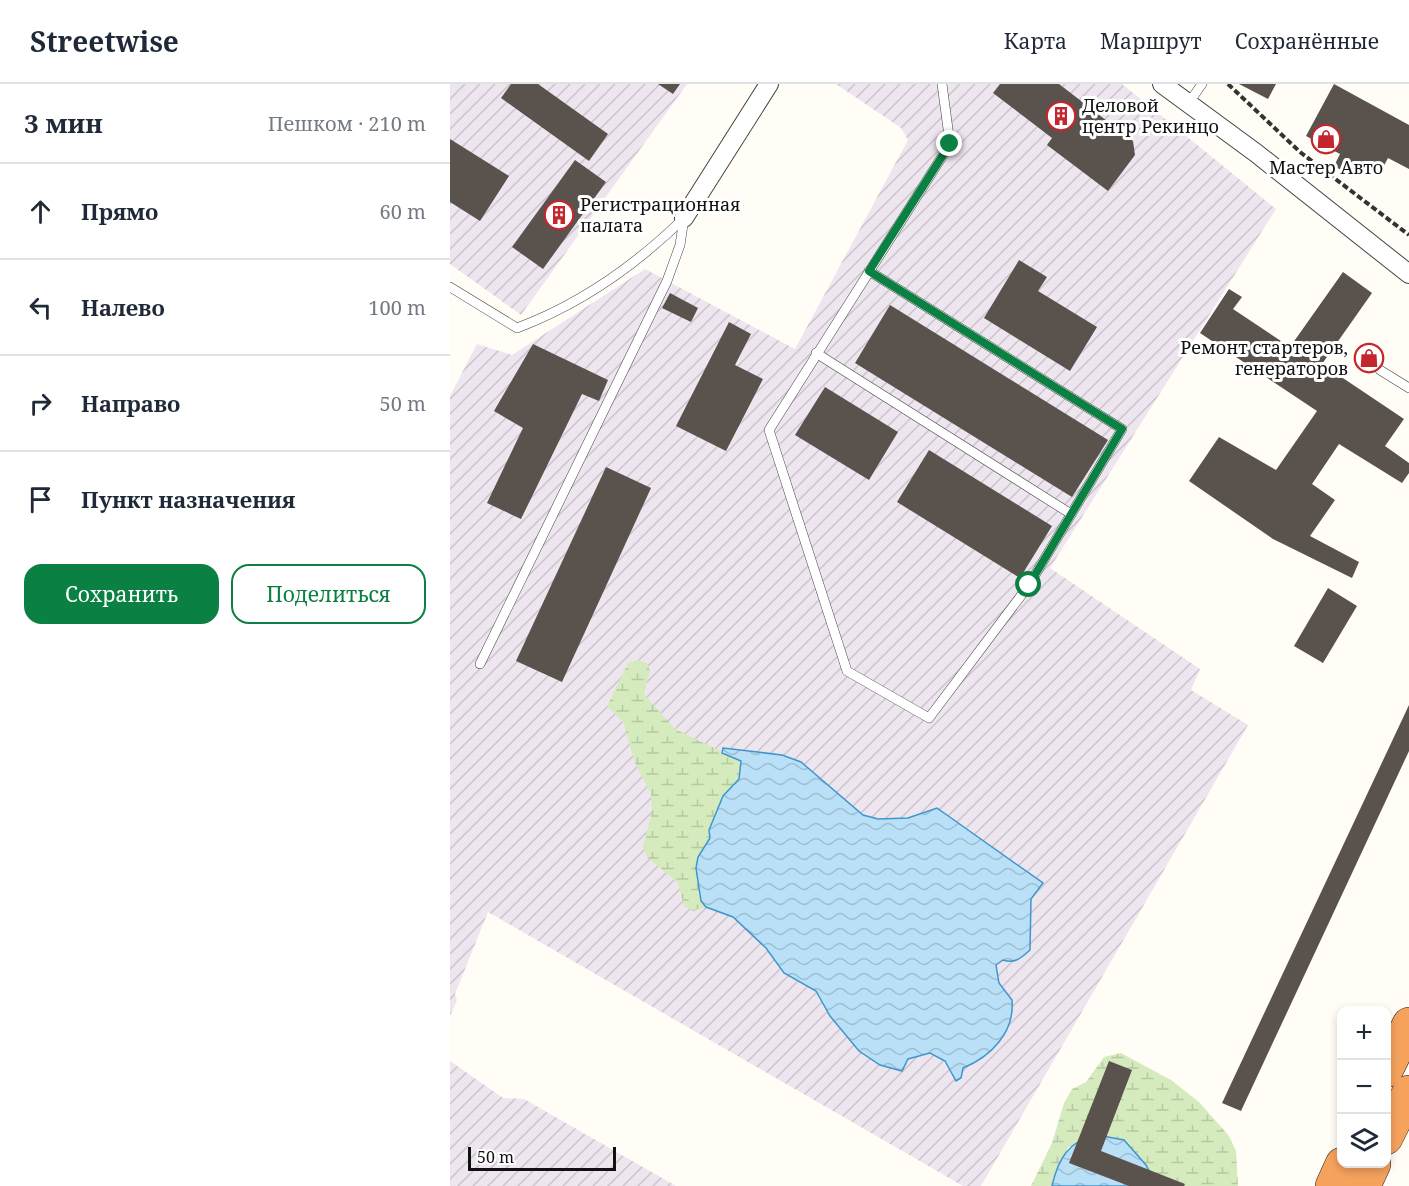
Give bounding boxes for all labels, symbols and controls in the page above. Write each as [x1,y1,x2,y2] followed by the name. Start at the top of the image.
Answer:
[30,22,179,60] text: Streetwise
[1004,27,1067,55] text: Карта
[1100,27,1202,55] text: Маршрут
[1235,27,1379,55] text: Сохранённые
[1082,93,1219,138] place label: Деловой центр Рекинцо
[1045,100,1077,132] building icon: Деловой центр Рекинцо
[24,105,103,141] text: 3 мин
[268,110,426,137] text: Пешком · 210 m
[1310,123,1342,155] shop icon: Мастер Авто
[936,130,962,156] route end
[1269,155,1383,179] place label: Мастер Авто
[580,192,741,237] place label: Регистрационная палата
[24,195,57,228] icon: ahead
[81,196,158,226] text: Прямо
[380,198,426,225] text: 60 m
[543,199,575,231] building icon: Регистрационная палата
[24,291,57,324] icon: left
[81,292,165,322] text: Налево
[368,294,426,321] text: 100 m
[1180,335,1348,380] place label: Ремонт стартеров, генераторов
[1353,342,1385,374] shop icon: Ремонт стартеров, генераторов
[24,387,57,420] icon: right
[81,388,180,418] text: Направо
[380,390,426,417] text: 50 m
[24,483,57,516] icon: arrive
[81,484,295,514] text: Пункт назначения
[24,564,219,624] button: Сохранить
[231,564,426,624] button: Поделиться
[1015,571,1041,597] route start
[1337,1006,1391,1168] map controls
[1337,1006,1391,1060] button: +
[1337,1060,1391,1114] button: −
[1337,1114,1391,1168] button: layers
[468,1144,616,1172] scale bar
[477,1146,514,1168] text: 50 m

